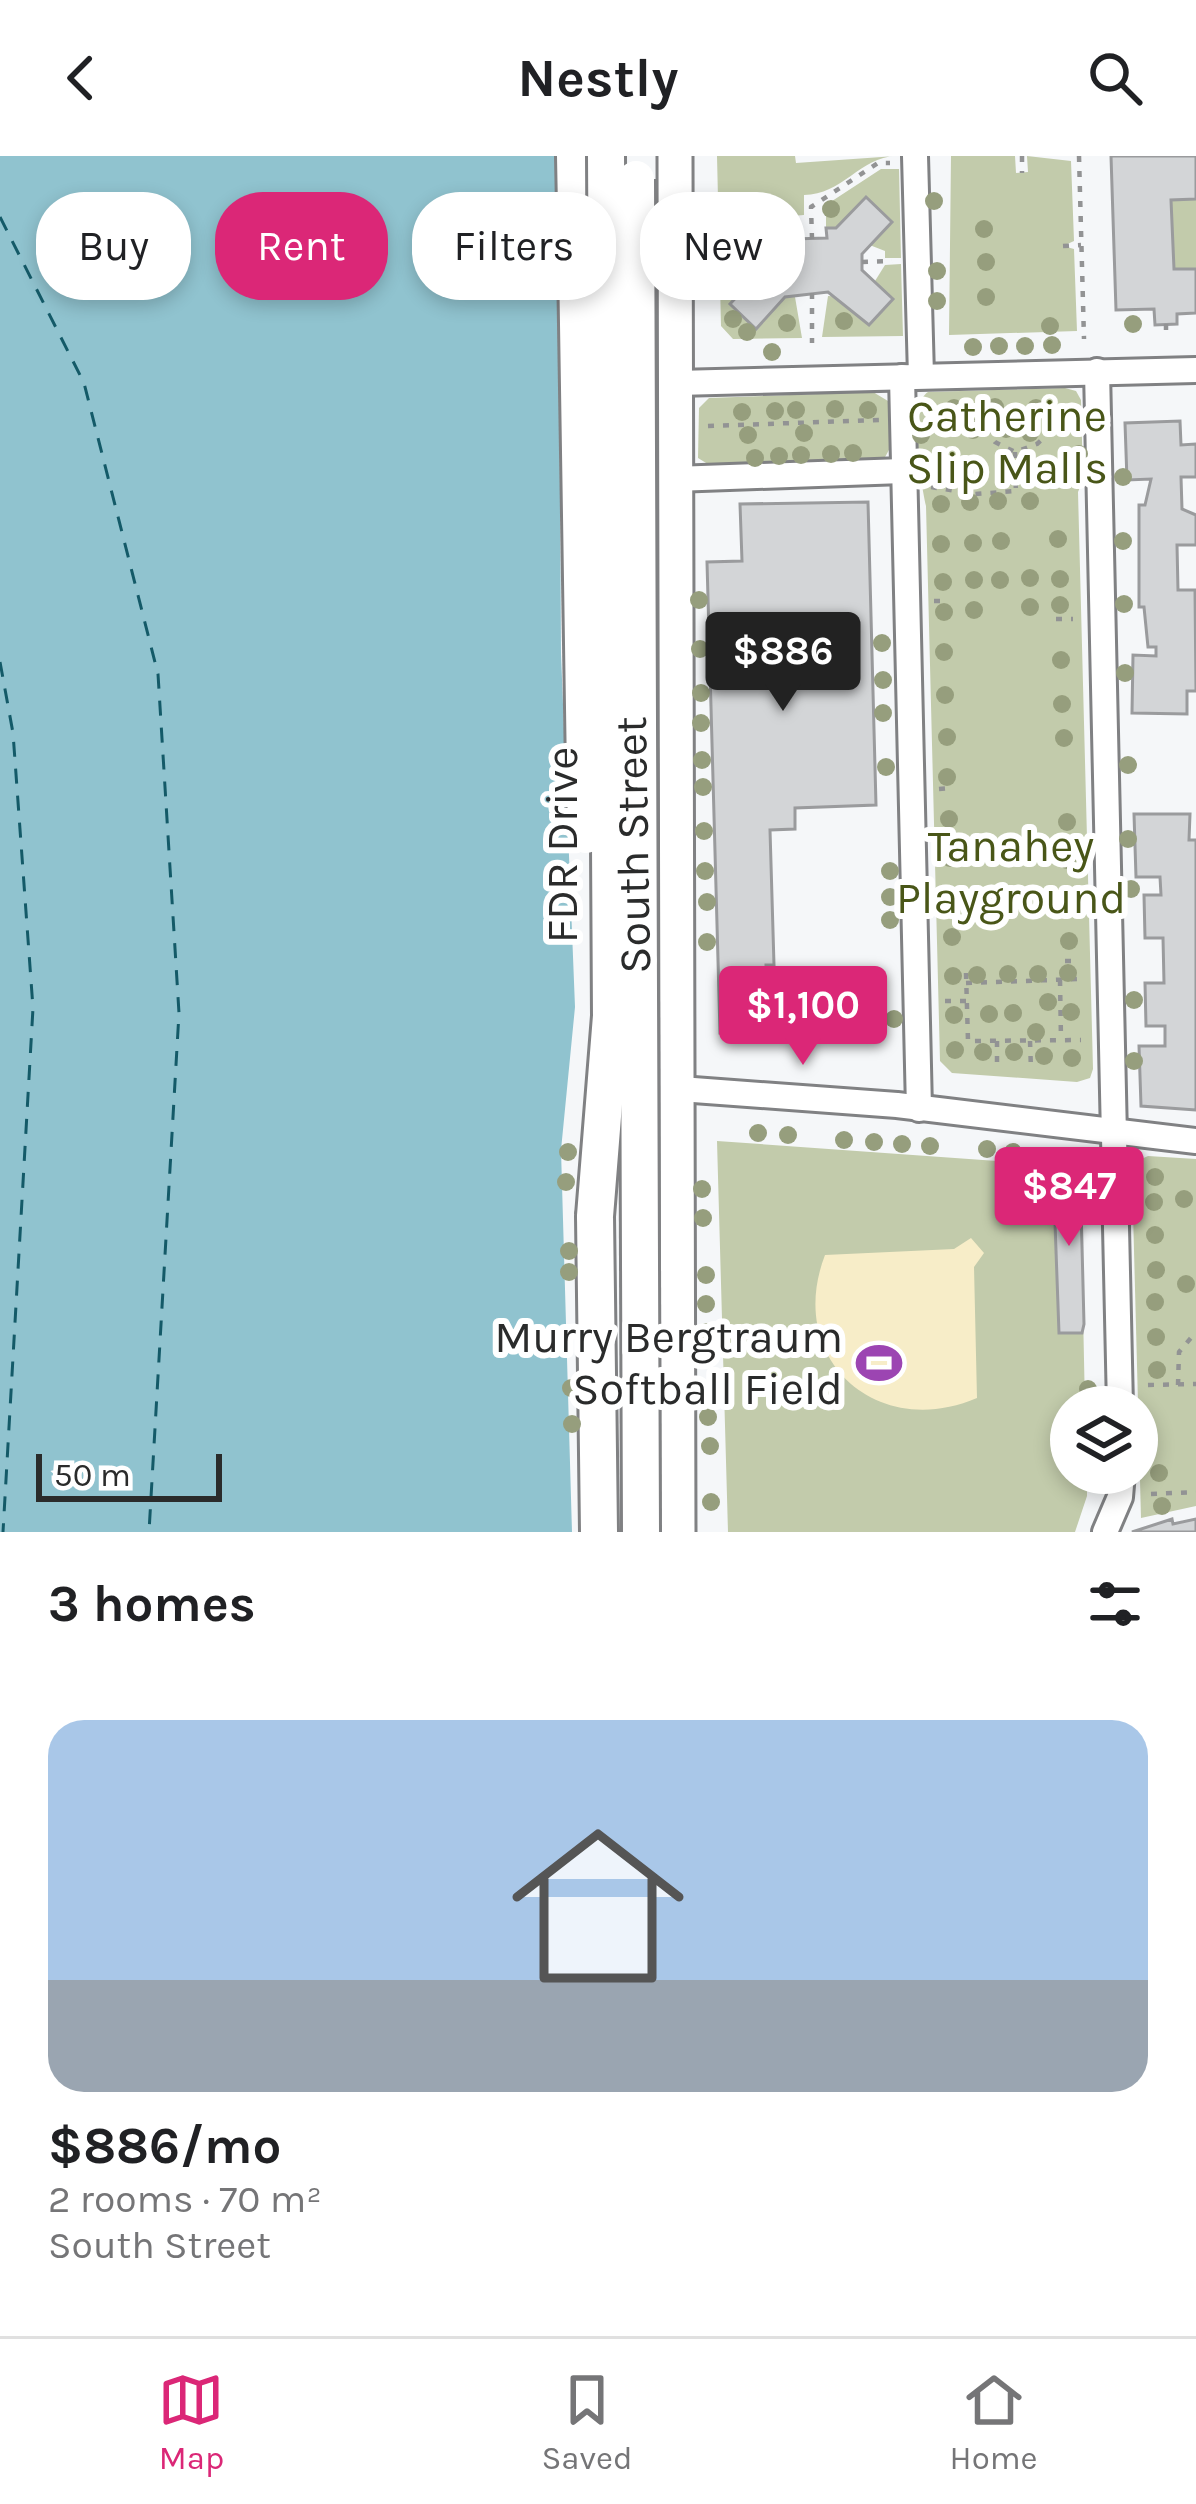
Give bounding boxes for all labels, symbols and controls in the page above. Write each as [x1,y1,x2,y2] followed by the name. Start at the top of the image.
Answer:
[48,45,114,111] icon: back
[1082,45,1148,111] icon: search
[518,46,678,110] text: Nestly
[36,192,191,300] chip: Buy
[215,192,388,300] chip: Rent
[412,192,616,300] chip: Filters
[640,192,805,300] chip: New
[906,390,1108,494] park label: Catherine Slip Malls
[712,612,854,714] pin: $886
[733,628,833,674] text: $886
[605,716,661,974] street label: South Street
[536,747,588,943] street label: FDR Drive
[896,820,1126,925] park label: Tanahey Playground
[705,966,901,1068] pin: $1,100
[746,982,860,1028] text: $1,100
[998,1147,1140,1249] pin: $847
[1022,1163,1116,1209] text: $847
[494,1311,843,1415] place label: Murry Bergtraum Softball Field
[854,1338,904,1388] sports icon: Murry Bergtraum Softball Field
[1050,1386,1158,1494] map controls
[1050,1386,1158,1494] button: layers
[36,1448,222,1501] scale bar
[54,1456,131,1494] text: 50 m
[1082,1571,1148,1637] icon: filters
[48,1574,256,1634] text: 3 homes
[490,1798,706,2014] icon: home
[48,2116,281,2176] text: $886/mo
[48,2176,322,2222] text: 2 rooms · 70 m²
[48,2222,271,2268] text: South Street
[158,2367,224,2477] tab: Map
[541,2367,633,2477] tab: Saved
[950,2367,1038,2477] tab: Home

